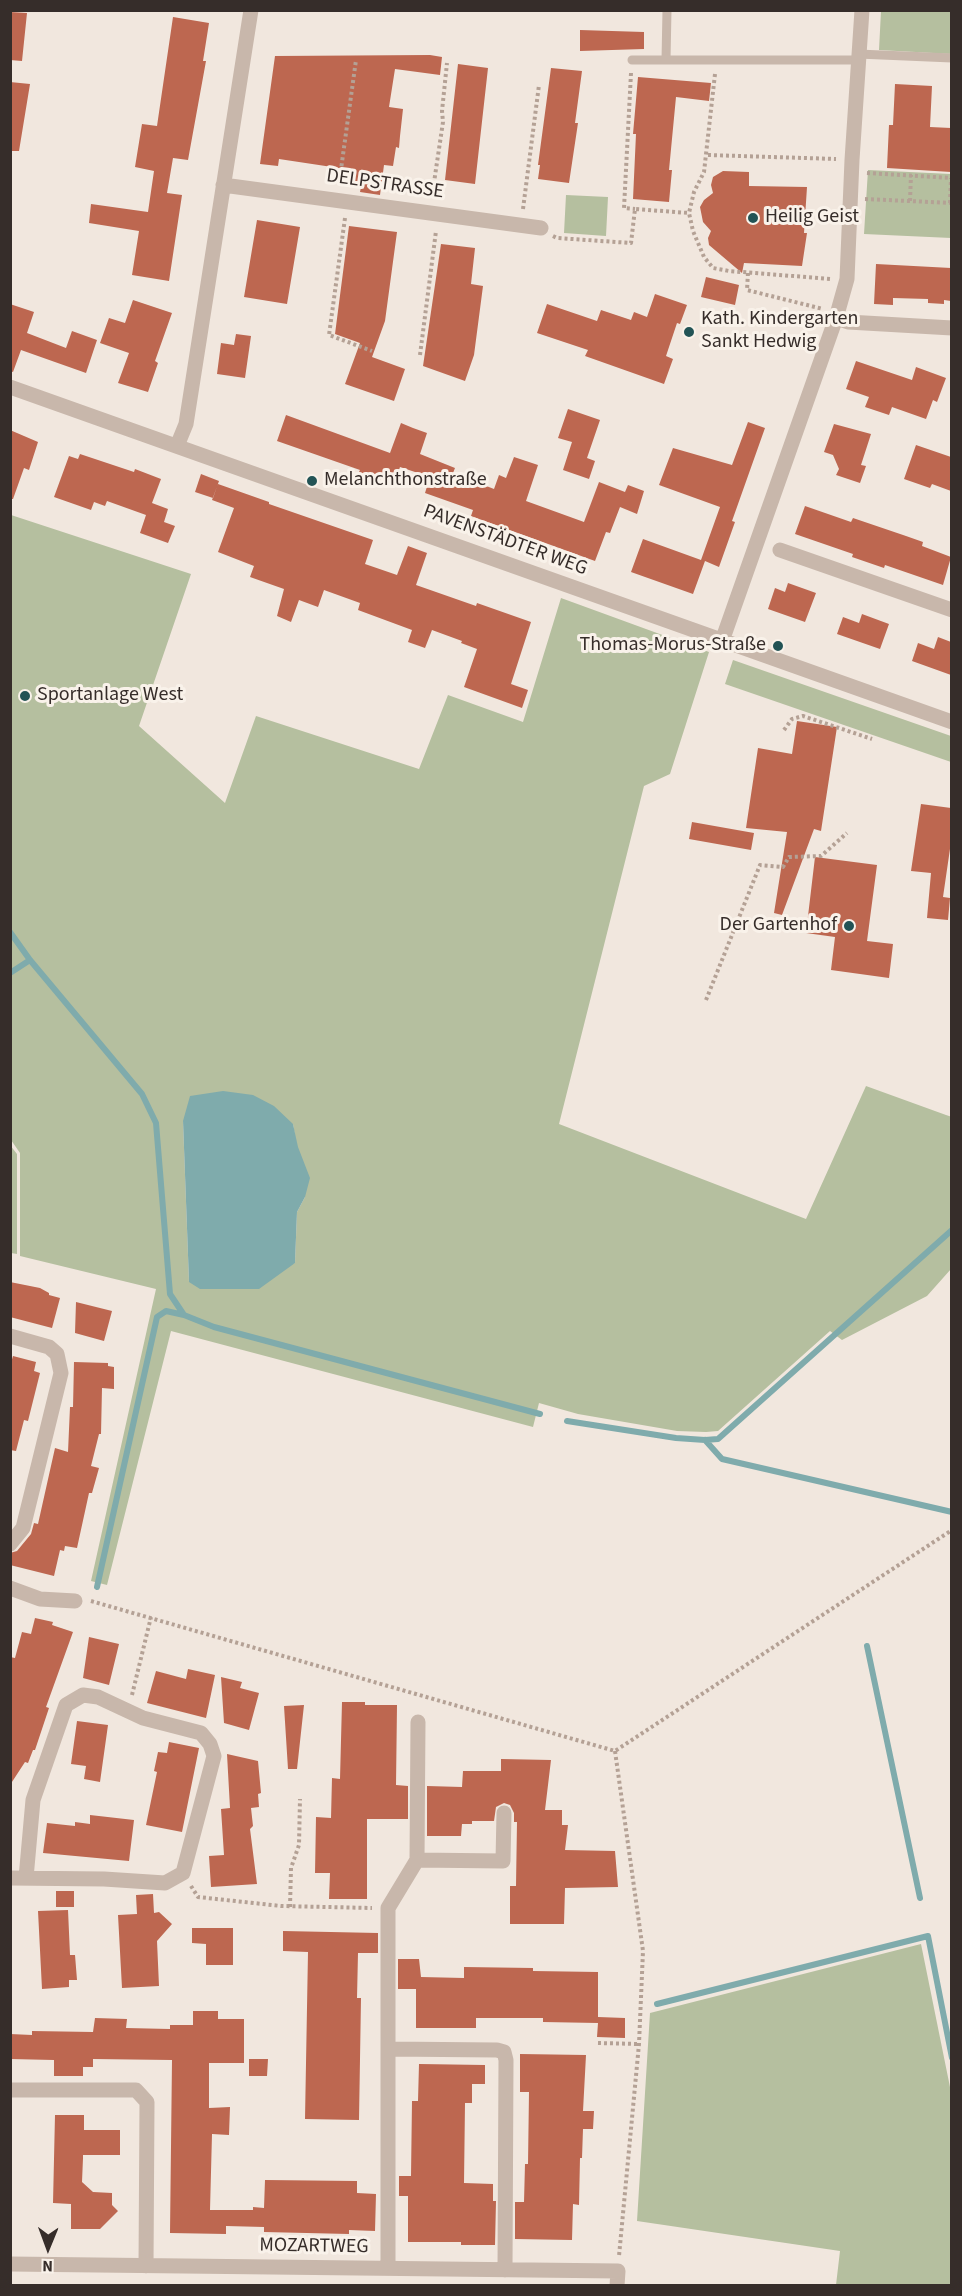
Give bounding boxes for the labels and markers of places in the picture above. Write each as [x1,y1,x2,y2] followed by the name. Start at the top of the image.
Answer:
[765,206,859,230] place label: Heilig Geist
[746,211,760,225] marker: Heilig Geist
[701,308,858,355] place label: Kath. Kindergarten Sankt Hedwig
[682,325,696,339] marker: Kath. Kindergarten Sankt Hedwig
[324,469,487,493] place label: Melanchthonstraße
[305,474,319,488] marker: Melanchthonstraße
[579,634,766,658] place label: Thomas-Morus-Straße
[771,639,785,653] marker: Thomas-Morus-Straße
[37,684,183,708] place label: Sportanlage West
[18,689,32,703] marker: Sportanlage West
[720,914,837,938] place label: Der Gartenhof
[842,919,856,933] marker: Der Gartenhof

